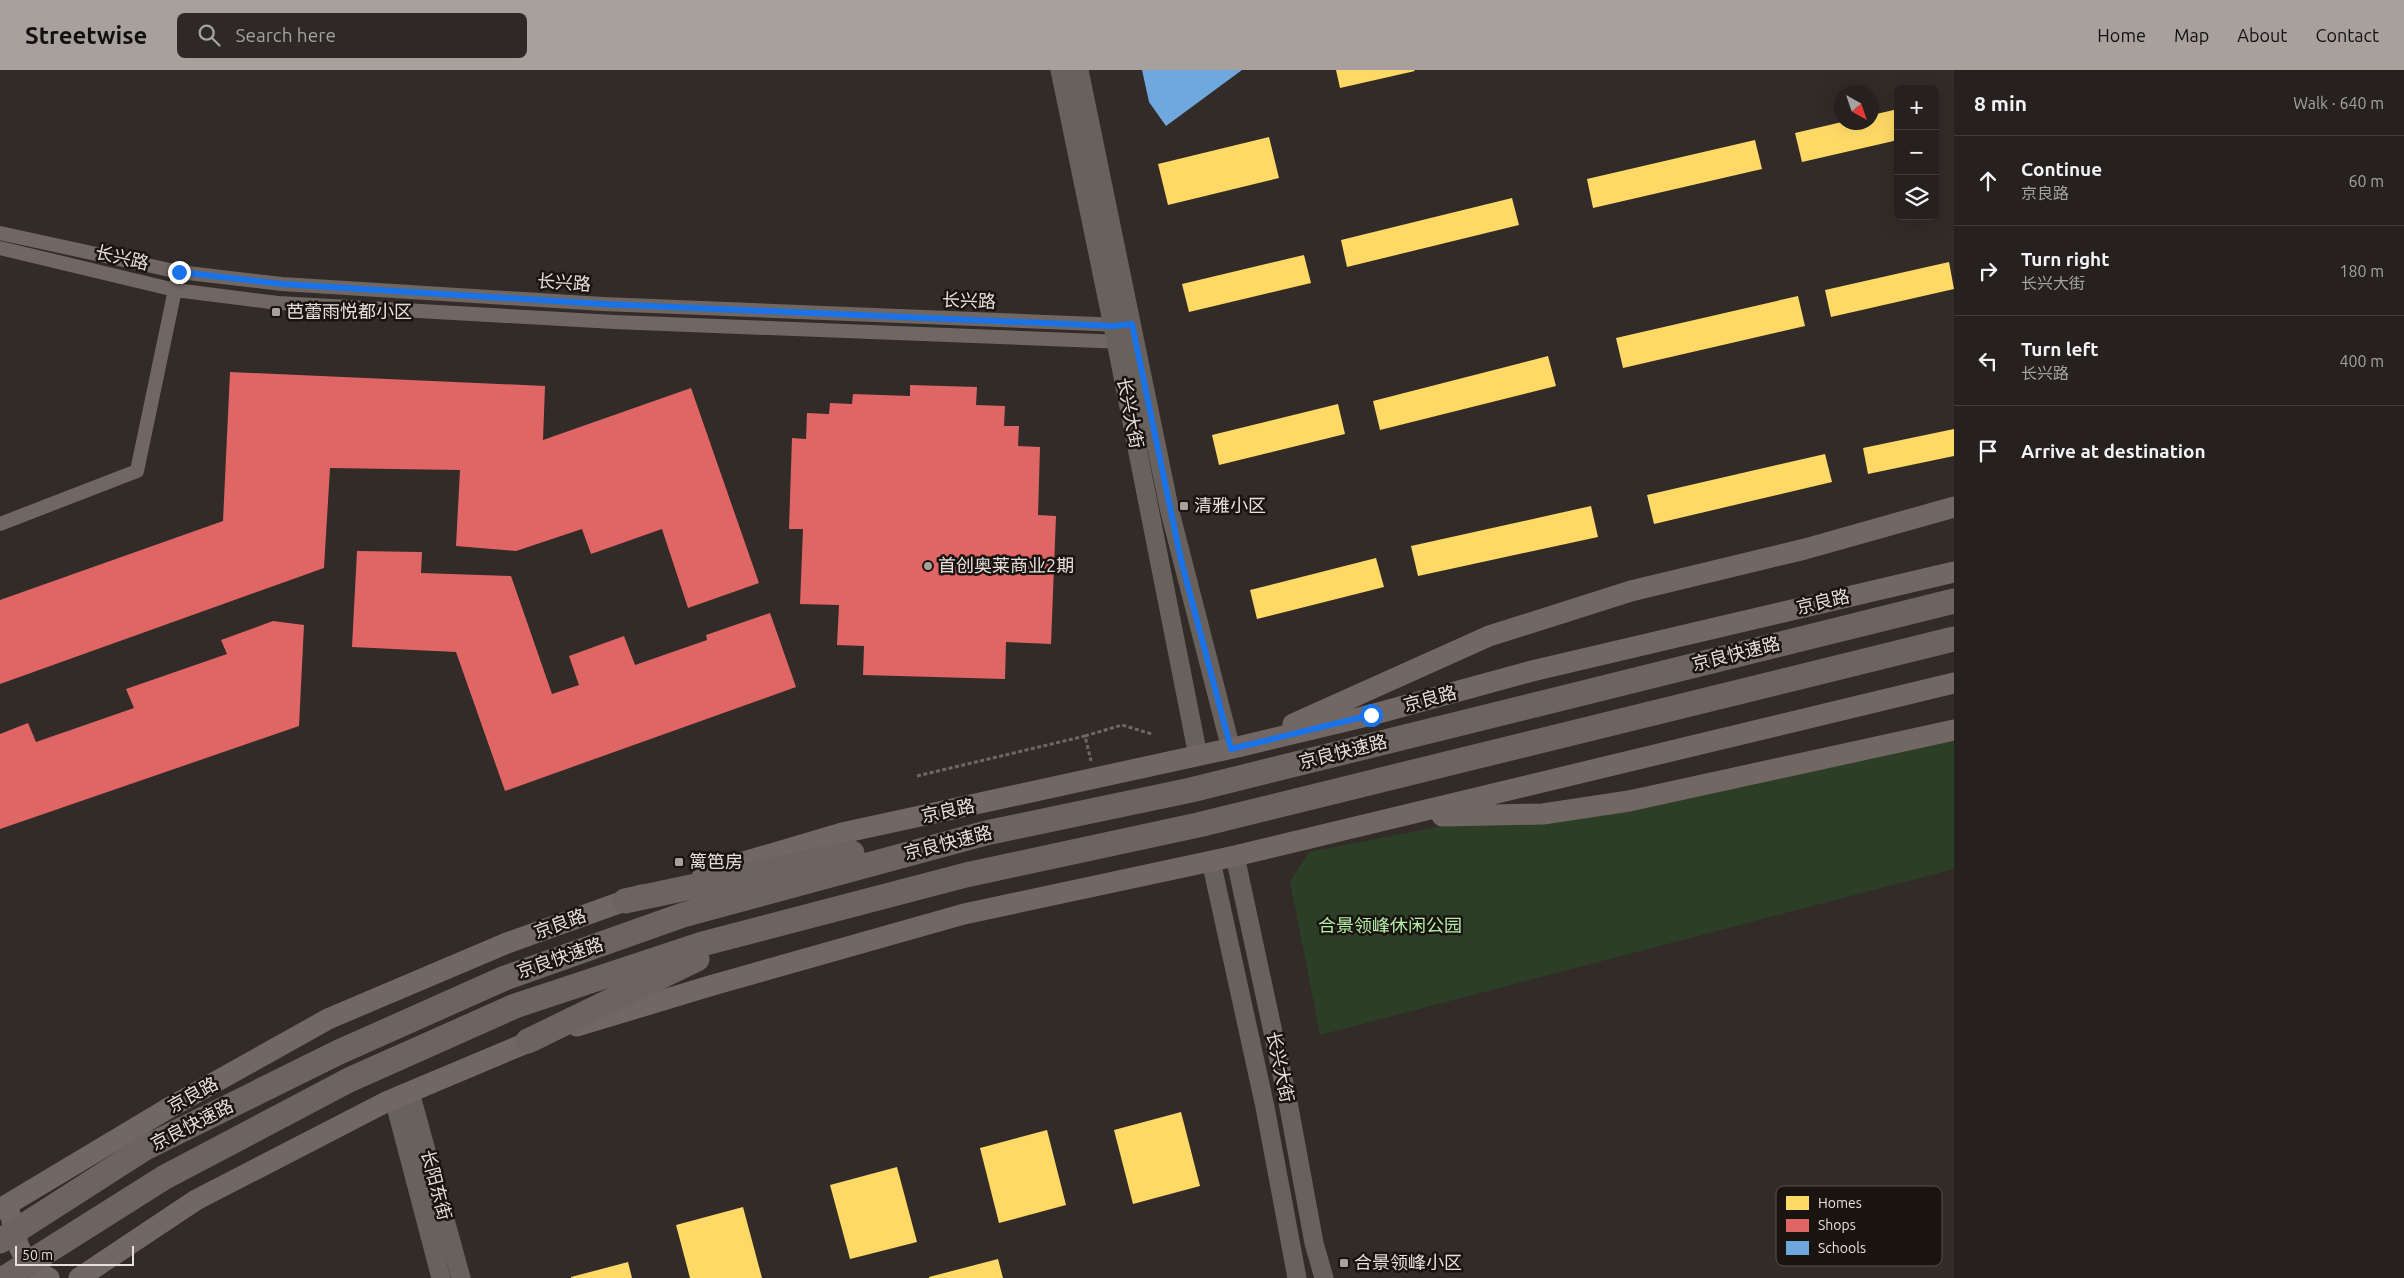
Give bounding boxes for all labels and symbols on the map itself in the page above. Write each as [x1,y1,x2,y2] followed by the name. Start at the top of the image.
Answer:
[1834,85,1879,130] north arrow
[94,241,151,273] street label: 长兴路
[168,261,191,284] route end
[536,270,592,294] street label: 长兴路
[942,289,996,311] street label: 长兴路
[286,301,412,321] place label: 芭蕾雨悦都小区
[270,306,282,318] marker: 芭蕾雨悦都小区
[1114,376,1148,450] street label: 长兴大街
[1194,495,1266,515] place label: 清雅小区
[1178,500,1190,512] marker: 清雅小区
[938,555,1074,575] place label: 首创奥莱商业2期
[922,560,934,572] marker: 首创奥莱商业2期
[1794,585,1851,617] street label: 京良路
[1690,632,1782,674] street label: 京良快速路
[1401,681,1458,715] street label: 京良路
[1360,704,1383,727] route start
[1297,730,1389,772] street label: 京良快速路
[919,795,976,825] street label: 京良路
[902,821,994,863] street label: 京良快速路
[689,851,743,871] place label: 篱笆房
[673,856,685,868] marker: 篱笆房
[531,904,588,942] street label: 京良路
[1318,915,1462,935] park label: 合景领峰休闲公园
[514,933,605,981] street label: 京良快速路
[1264,1029,1298,1104] street label: 长兴大街
[164,1072,221,1116] street label: 京良路
[147,1095,236,1153] street label: 京良快速路
[418,1147,456,1222] street label: 长阳东街
[1776,1186,1942,1266] legend
[1818,1195,1862,1211] text: Homes
[1818,1217,1856,1233] text: Shops
[1818,1240,1866,1256] text: Schools
[15,1243,134,1266] scale bar
[1354,1252,1462,1272] place label: 合景领峰小区
[1338,1257,1350,1269] marker: 合景领峰小区

